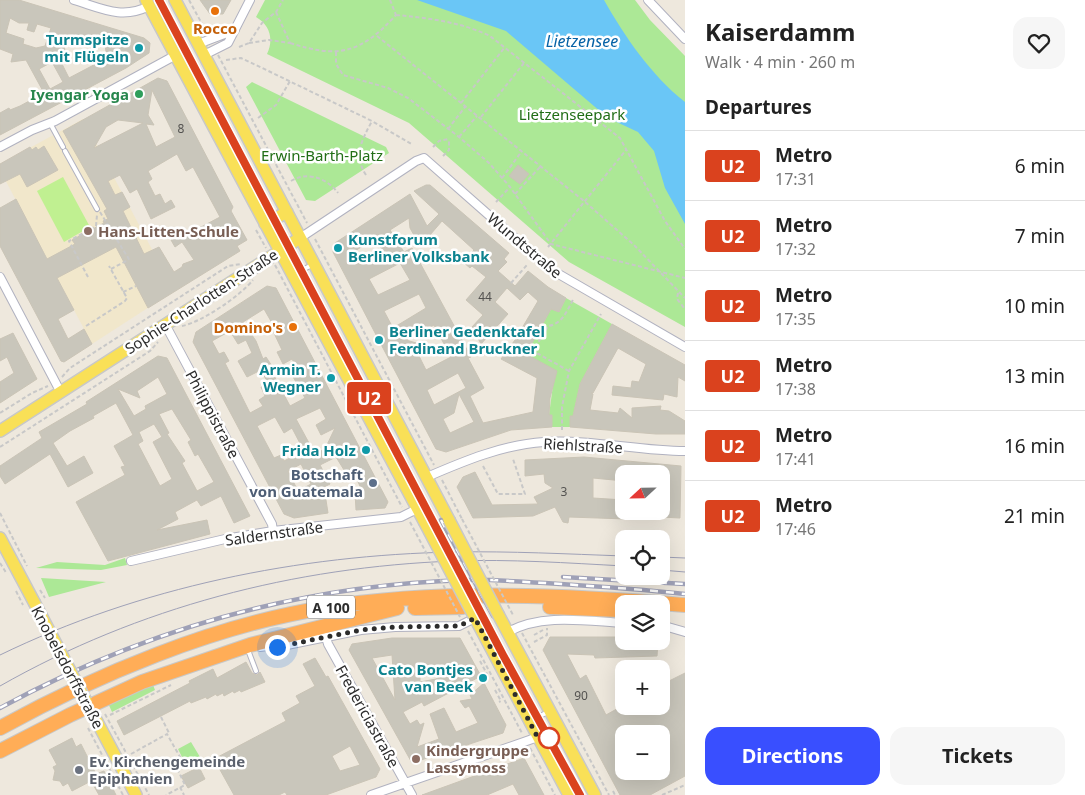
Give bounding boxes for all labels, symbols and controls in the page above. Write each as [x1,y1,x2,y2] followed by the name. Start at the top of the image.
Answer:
[209,5,221,17] marker: Rocco
[705,15,855,48] text: Kaiserdamm
[1013,17,1065,69] button: heart
[193,18,237,38] place label: Rocco
[44,29,129,66] place label: Turmspitze mit Flügeln
[546,30,618,52] water label: Lietzensee
[133,42,145,54] marker: Turmspitze mit Flügeln
[705,51,855,73] text: Walk · 4 min · 260 m
[30,84,129,104] place label: Iyengar Yoga
[133,88,145,100] marker: Iyengar Yoga
[705,94,812,120] text: Departures
[519,104,625,124] park label: Lietzenseepark
[178,120,185,137] house number: 8
[775,142,833,168] text: Metro
[261,145,383,165] park label: Erwin-Barth-Platz
[1015,153,1065,179] text: 6 min
[721,154,744,178] text: U2
[775,168,816,190] text: 17:31
[483,208,567,282] street label: Wundtstraße
[775,212,833,238] text: Metro
[98,221,239,241] place label: Hans-Litten-Schule
[1015,223,1065,249] text: 7 min
[721,224,744,248] text: U2
[82,225,94,237] marker: Hans-Litten-Schule
[348,229,490,266] place label: Kunstforum Berliner Volksbank
[775,238,816,260] text: 17:32
[332,242,344,254] marker: Kunstforum Berliner Volksbank
[121,244,281,358] street label: Sophie-Charlotten-Straße
[775,282,833,308] text: Metro
[478,288,492,305] house number: 44
[1004,293,1065,319] text: 10 min
[721,294,744,318] text: U2
[775,308,816,330] text: 17:35
[213,317,283,337] place label: Domino's
[287,321,299,333] marker: Domino's
[389,321,545,358] place label: Berliner Gedenktafel Ferdinand Bruckner
[373,334,385,346] marker: Berliner Gedenktafel Ferdinand Bruckner
[775,352,833,378] text: Metro
[259,359,321,396] place label: Armin T. Wegner
[1004,363,1065,389] text: 13 min
[721,364,744,388] text: U2
[181,366,245,462] street label: Philippistraße
[325,372,337,384] marker: Armin T. Wegner
[775,378,816,400] text: 17:38
[346,382,392,414] line badge: U2
[357,386,381,410] text: U2
[775,422,833,448] text: Metro
[543,433,623,457] street label: Riehlstraße
[1004,433,1065,459] text: 16 min
[721,434,744,458] text: U2
[281,440,356,460] place label: Frida Holz
[360,444,372,456] marker: Frida Holz
[775,448,816,470] text: 17:41
[249,464,363,501] place label: Botschaft von Guatemala
[615,465,670,520] north arrow
[615,465,670,780] map controls
[367,477,379,489] marker: Botschaft von Guatemala
[561,483,568,500] house number: 3
[775,492,833,518] text: Metro
[1004,503,1065,529] text: 21 min
[721,504,744,528] text: U2
[224,516,324,550] street label: Saldernstraße
[775,518,816,540] text: 17:46
[615,530,670,585] button: locate
[615,595,670,650] button: layers
[307,596,355,618] road number: A 100
[27,602,109,732] street label: Knobelsdorffstraße
[265,635,290,660] your location
[378,659,474,696] place label: Cato Bontjes van Beek
[615,660,670,715] button: +
[332,661,404,771] street label: Fredericiastraße
[477,672,489,684] marker: Cato Bontjes van Beek
[574,687,588,704] house number: 90
[615,725,670,780] button: −
[538,727,560,749] unlabelled marker
[705,727,880,785] button: Directions
[890,727,1065,785] button: Tickets
[426,740,529,777] place label: Kindergruppe Lassymoss
[89,751,245,788] place label: Ev. Kirchengemeinde Epiphanien
[410,753,422,765] marker: Kindergruppe Lassymoss
[73,764,85,776] marker: Ev. Kirchengemeinde Epiphanien

